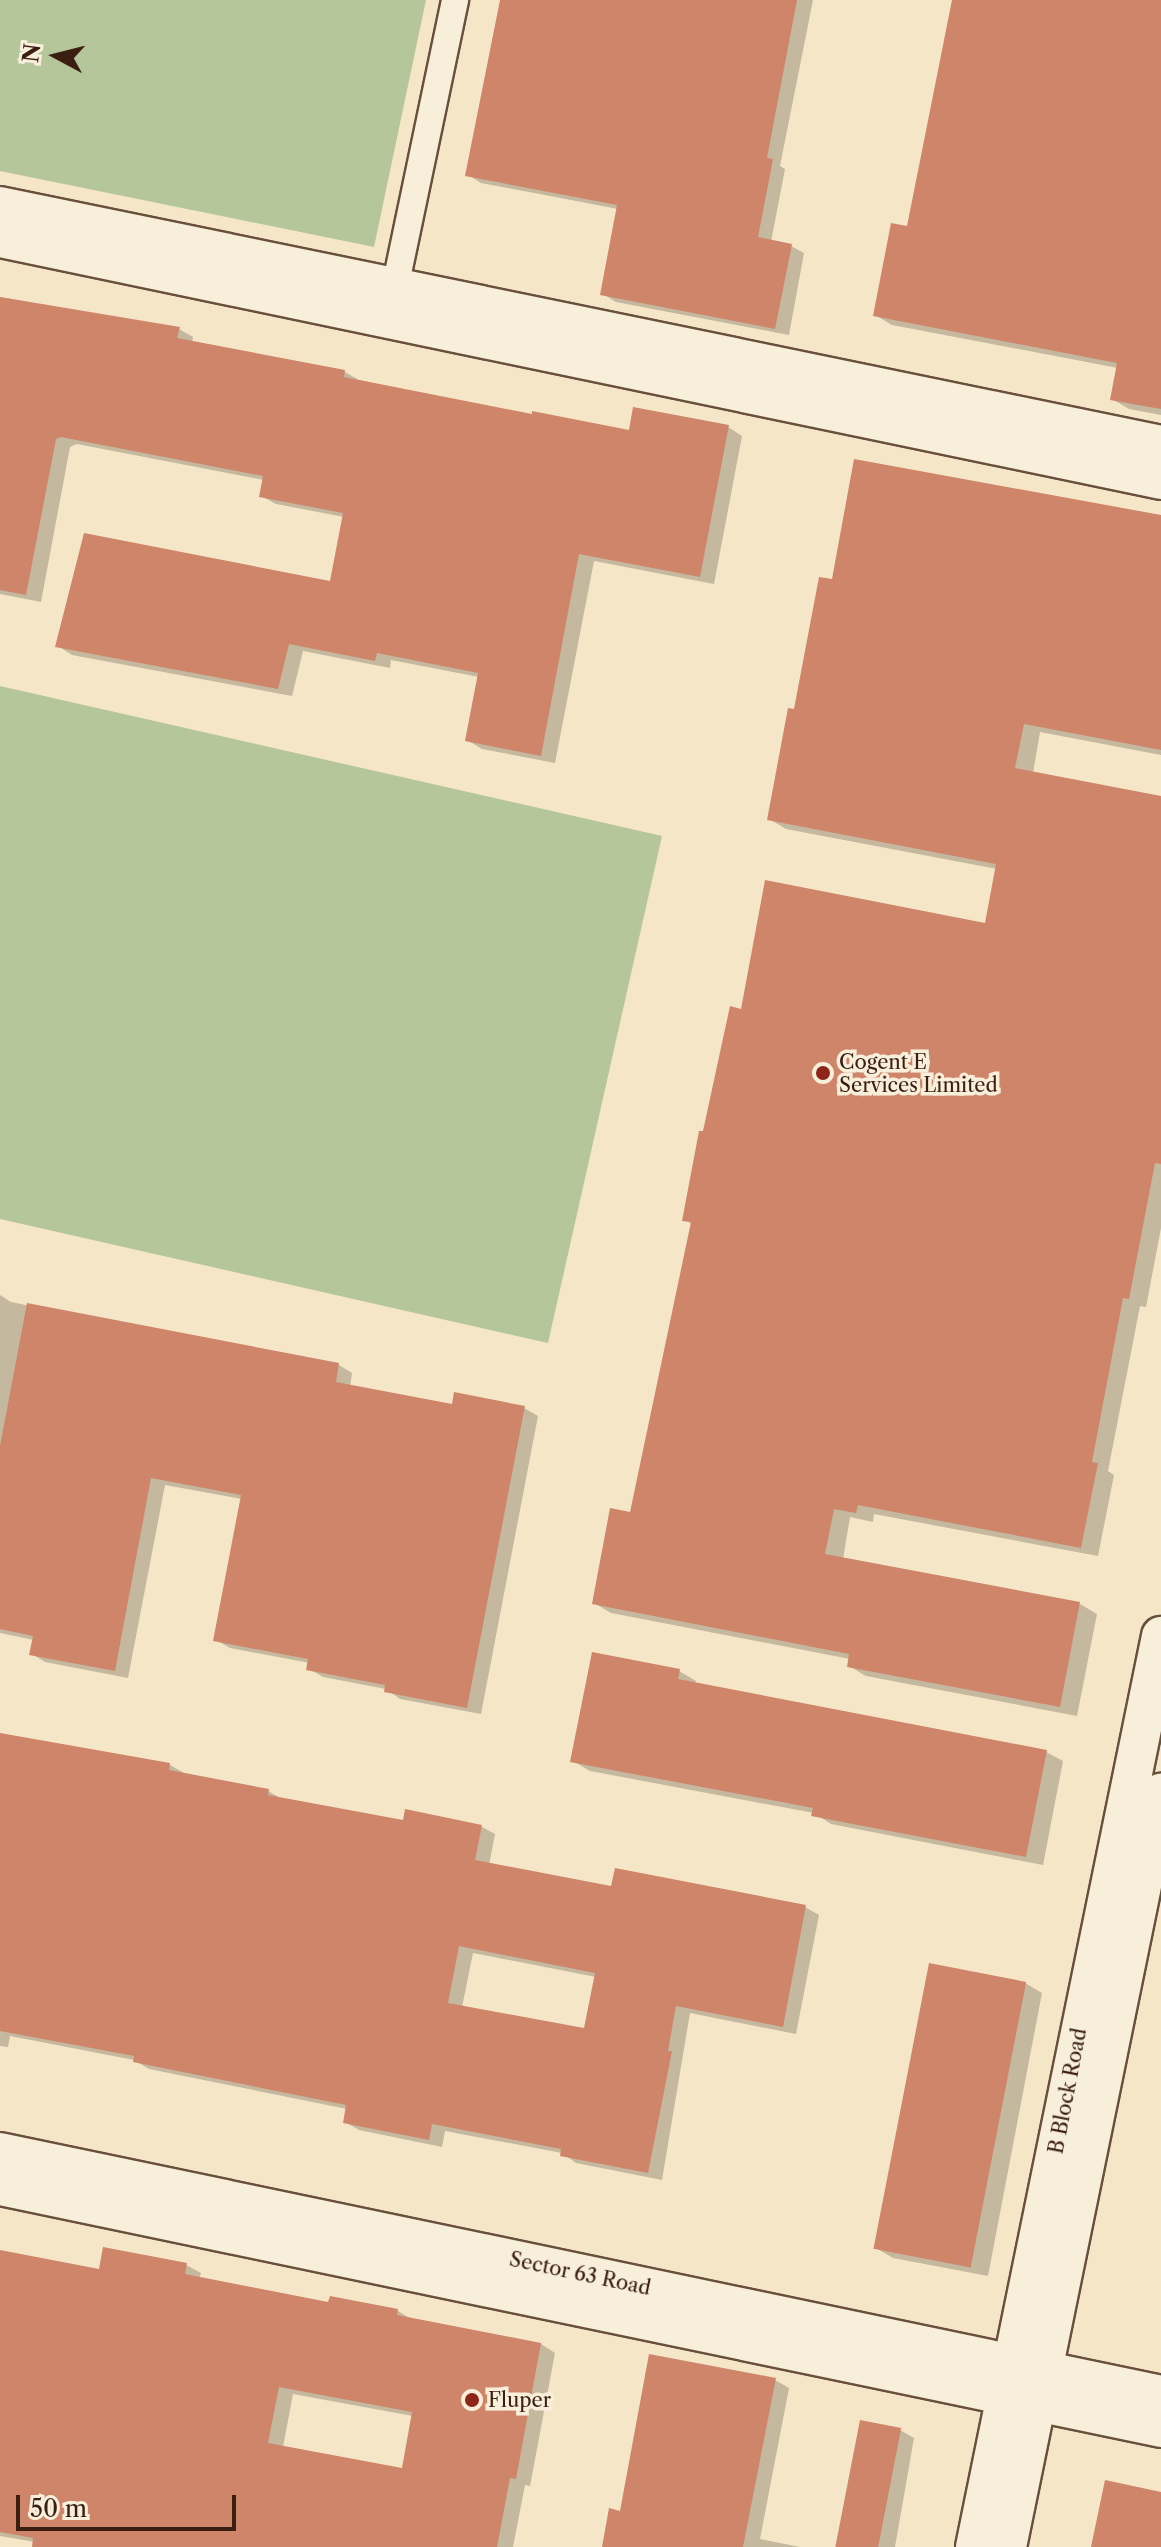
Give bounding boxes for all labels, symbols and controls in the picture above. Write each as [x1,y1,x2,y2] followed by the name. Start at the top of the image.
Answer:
[16,16,96,96] north arrow
[17,42,46,64] text: N
[839,1050,998,1097] place label: Cogent E Services Limited
[814,1064,832,1082] marker: Cogent E Services Limited
[1044,2026,1092,2156] street label: B Block Road
[507,2247,653,2301] street label: Sector 63 Road
[488,2388,551,2412] place label: Fluper
[463,2391,481,2409] marker: Fluper
[20,2479,240,2529] scale bar
[30,2494,87,2523] text: 50 m

